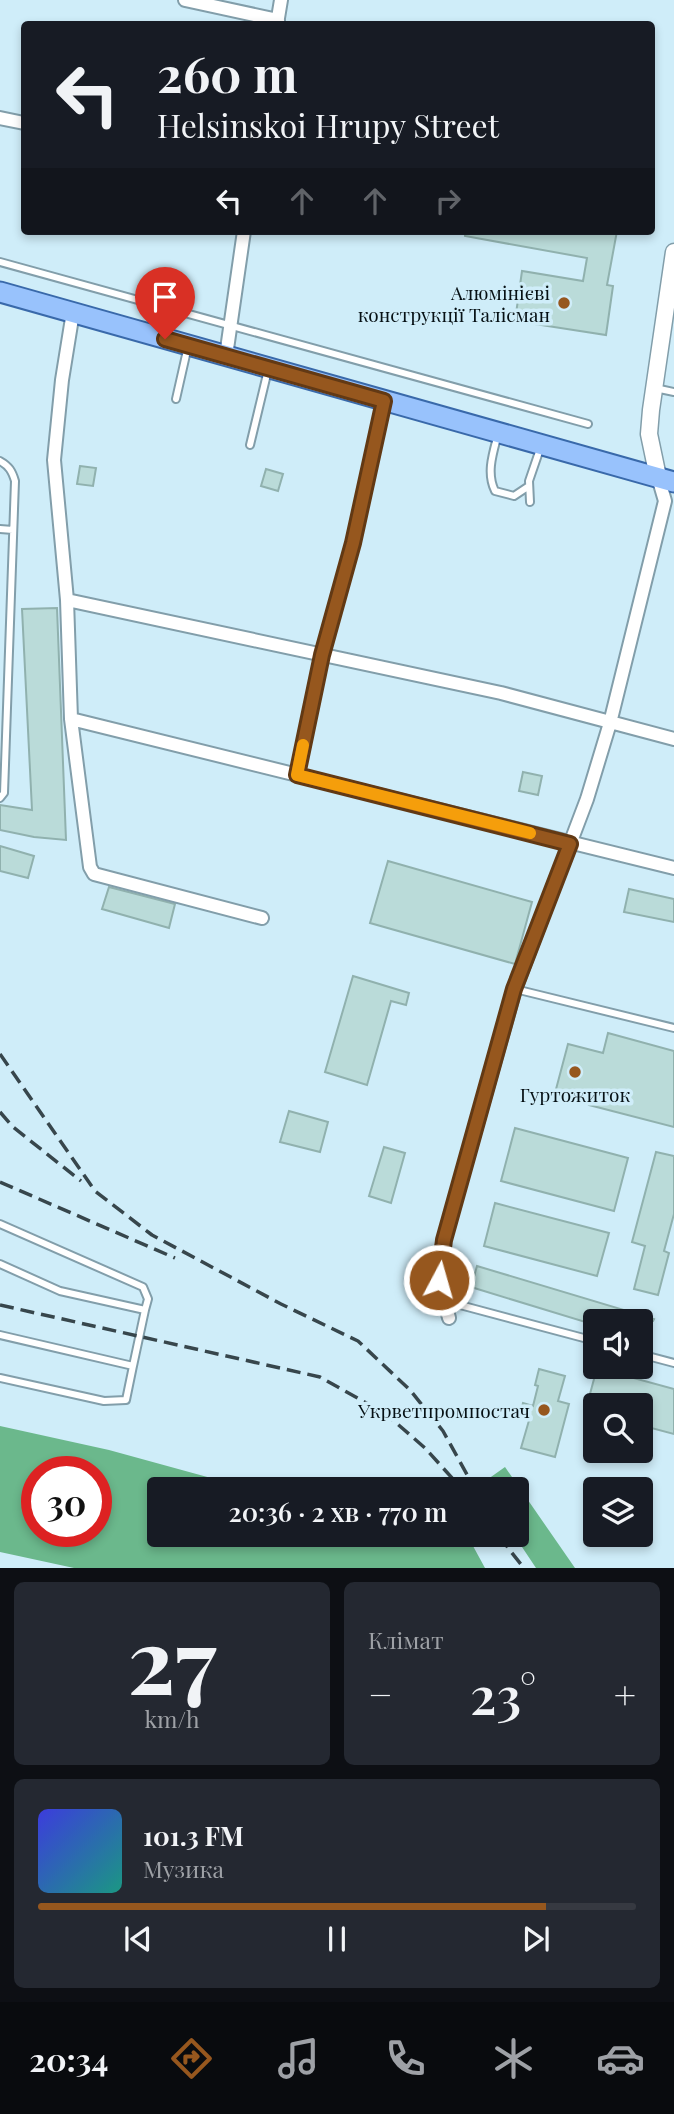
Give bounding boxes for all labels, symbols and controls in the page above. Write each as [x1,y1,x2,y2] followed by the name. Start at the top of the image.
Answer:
[157,40,297,105] text: 260 m
[42,49,133,140] icon: left
[157,103,499,146] text: Helsinskoi Hrupy Street
[210,182,248,220] icon: left
[283,182,321,220] icon: ahead
[356,182,394,220] icon: ahead
[429,182,467,220] icon: right
[135,267,195,339] pin
[146,278,184,316] icon: arrive
[358,279,550,327] place label: Алюмінієві конструкції Талісман
[556,295,572,311] marker: Алюмінієві конструкції Талісман
[567,1064,583,1080] marker: Гуртожиток
[520,1081,630,1107] place label: Гуртожиток
[402,1243,476,1317] position arrow
[583,1309,653,1547] map controls
[583,1309,653,1379] button: sound
[583,1393,653,1463] button: search
[357,1397,530,1423] place label: Укрветпромпостач
[536,1402,552,1418] marker: Укрветпромпостач
[21,1456,112,1547] speed limit sign: 30
[583,1477,653,1547] button: layers
[229,1494,448,1529] text: 20:36 · 2 хв · 770 m
[128,1597,217,1718] text: 27
[368,1624,444,1655] text: Клімат
[470,1659,536,1728] text: 23°
[368,1668,393,1719] text: −
[614,1668,636,1719] text: +
[144,1703,200,1734] text: km/h
[143,1818,244,1853] text: 101.3 FM
[143,1853,224,1884] text: Музика
[119,1920,157,1958] icon: previous
[318,1920,356,1958] icon: pause
[517,1920,555,1958] icon: next
[167,2034,216,2083] icon: directions
[274,2034,323,2083] icon: music
[381,2034,430,2083] icon: phone
[489,2034,538,2083] icon: climate
[596,2034,645,2083] icon: car
[29,2037,108,2080] text: 20:34

